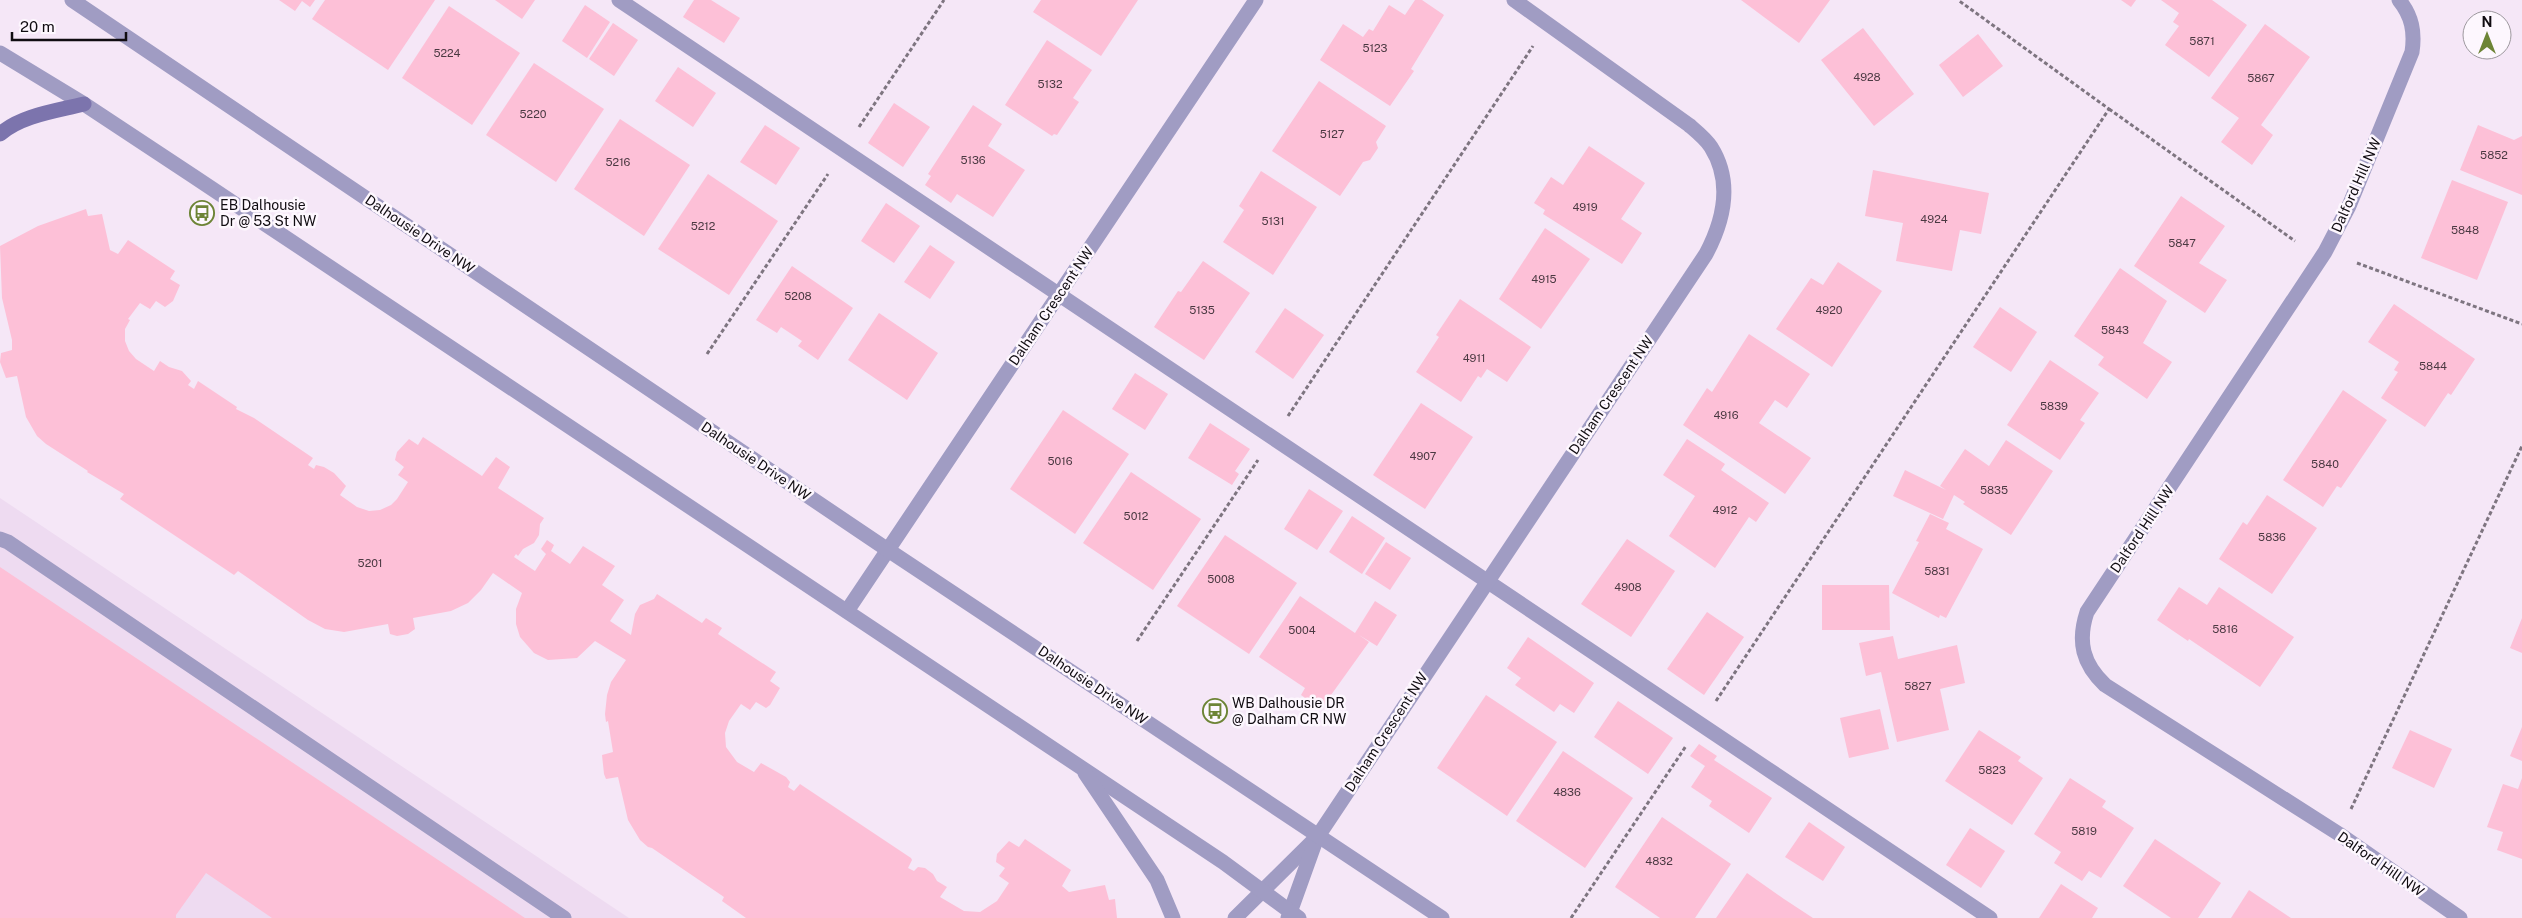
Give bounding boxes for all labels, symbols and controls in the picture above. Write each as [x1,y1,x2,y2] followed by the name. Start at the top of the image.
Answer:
[12,10,126,42] scale bar
[2462,10,2512,60] north arrow
[2482,14,2492,30] text: N
[20,18,55,35] text: 20 m
[2189,35,2215,47] house number: 5871
[1362,42,1388,54] house number: 5123
[433,47,461,59] house number: 5224
[1853,71,1881,83] house number: 4928
[2247,72,2275,84] house number: 5867
[1037,78,1063,90] house number: 5132
[520,108,547,120] house number: 5220
[1320,128,1345,140] house number: 5127
[2328,135,2384,235] street label: Dalford Hill NW
[2480,149,2508,161] house number: 5852
[960,154,986,166] house number: 5136
[606,156,631,168] house number: 5216
[362,192,478,277] street label: Dalhousie Drive NW
[220,197,317,229] place label: EB Dalhousie Dr @ 53 St NW
[189,200,215,226] bus stop icon: EB Dalhousie Dr @ 53 St NW
[1572,201,1598,213] house number: 4919
[1920,213,1948,225] house number: 4924
[1262,215,1284,227] house number: 5131
[691,220,716,232] house number: 5212
[2451,224,2479,236] house number: 5848
[2168,237,2196,249] house number: 5847
[1006,243,1097,368] street label: Dalham Crescent NW
[1531,273,1557,285] house number: 4915
[784,290,812,302] house number: 5208
[1189,304,1215,316] house number: 5135
[1815,304,1843,316] house number: 4920
[2101,324,2129,336] house number: 5843
[1566,332,1657,457] street label: Dalham Crescent NW
[1463,352,1485,364] house number: 4911
[2419,360,2447,372] house number: 5844
[2040,400,2068,412] house number: 5839
[1713,409,1739,421] house number: 4916
[698,419,814,504] street label: Dalhousie Drive NW
[1410,450,1437,462] house number: 4907
[1047,455,1073,467] house number: 5016
[2311,458,2339,470] house number: 5840
[2107,482,2177,576] street label: Dalford Hill NW
[1980,484,2008,496] house number: 5835
[1713,504,1738,516] house number: 4912
[1124,510,1149,522] house number: 5012
[2258,531,2286,543] house number: 5836
[358,557,382,569] house number: 5201
[1924,565,1950,577] house number: 5831
[1207,573,1235,585] house number: 5008
[1614,581,1642,593] house number: 4908
[2212,623,2238,635] house number: 5816
[1288,624,1316,636] house number: 5004
[1035,643,1151,728] street label: Dalhousie Drive NW
[1341,669,1431,795] street label: Dalham Crescent NW
[1904,680,1932,692] house number: 5827
[1232,695,1347,727] place label: WB Dalhousie DR @ Dalham CR NW
[1202,698,1228,724] bus stop icon: WB Dalhousie DR @ Dalham CR NW
[1978,764,2006,776] house number: 5823
[1553,786,1581,798] house number: 4836
[2071,825,2097,837] house number: 5819
[2335,828,2428,900] street label: Dalford Hill NW
[1645,855,1673,867] house number: 4832

